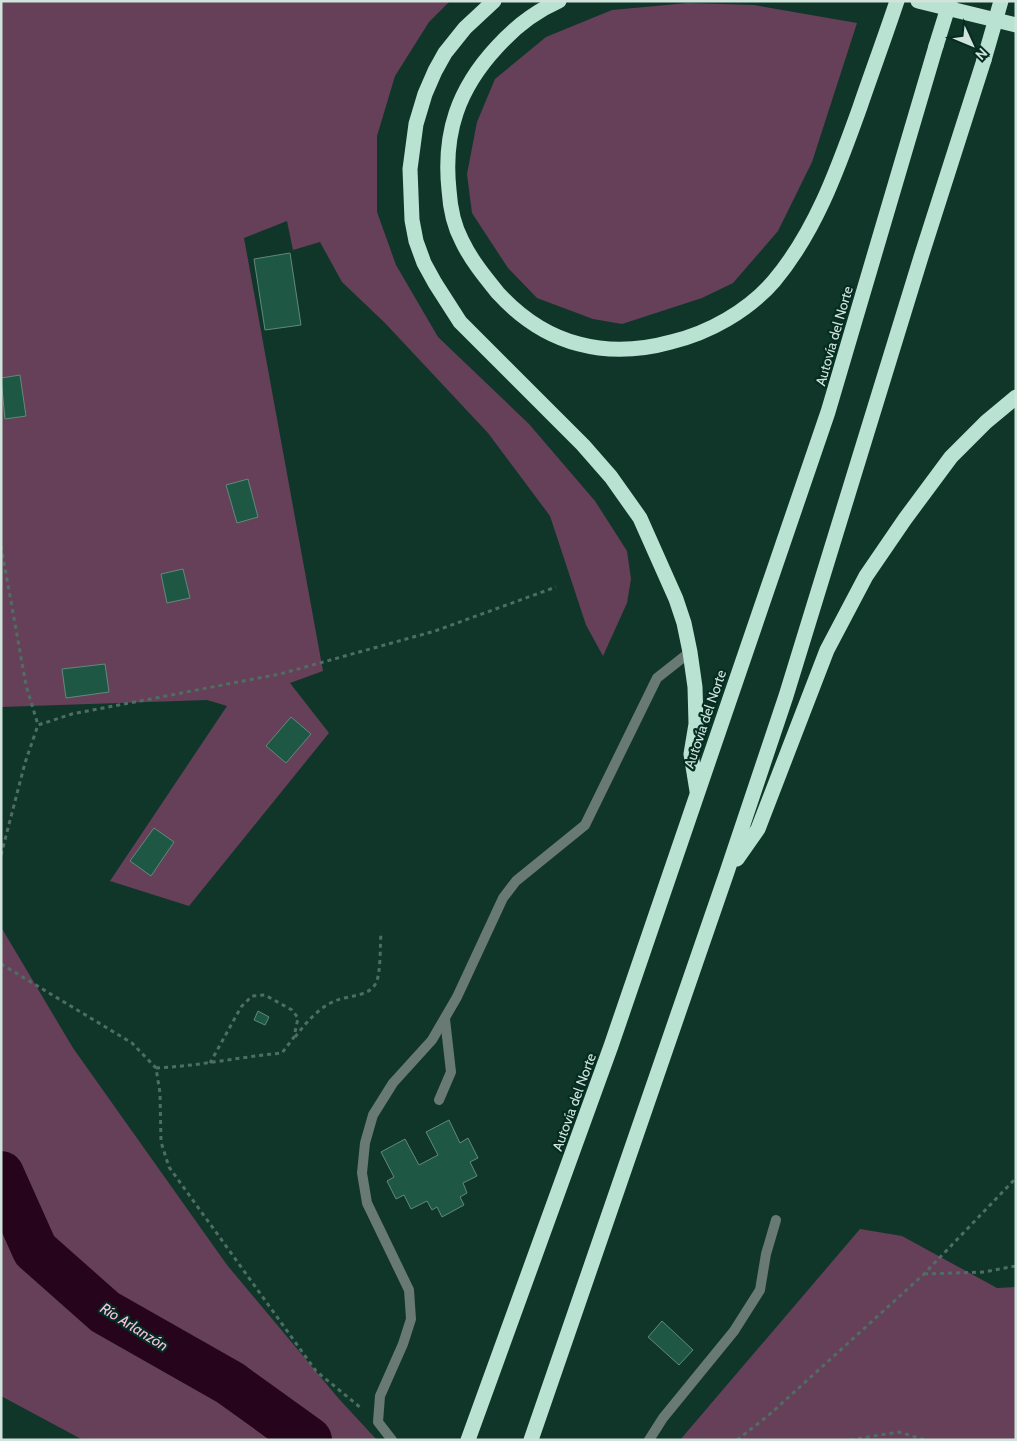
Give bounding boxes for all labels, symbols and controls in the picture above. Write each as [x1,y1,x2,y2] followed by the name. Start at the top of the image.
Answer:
[947,20,997,70] north arrow
[971,44,991,64] text: N
[811,284,857,388] street label: Autovía del Norte
[680,667,730,771] street label: Autovía del Norte
[548,1051,600,1153] street label: Autovía del Norte
[97,1299,171,1355] water label: Río Arlanzón

